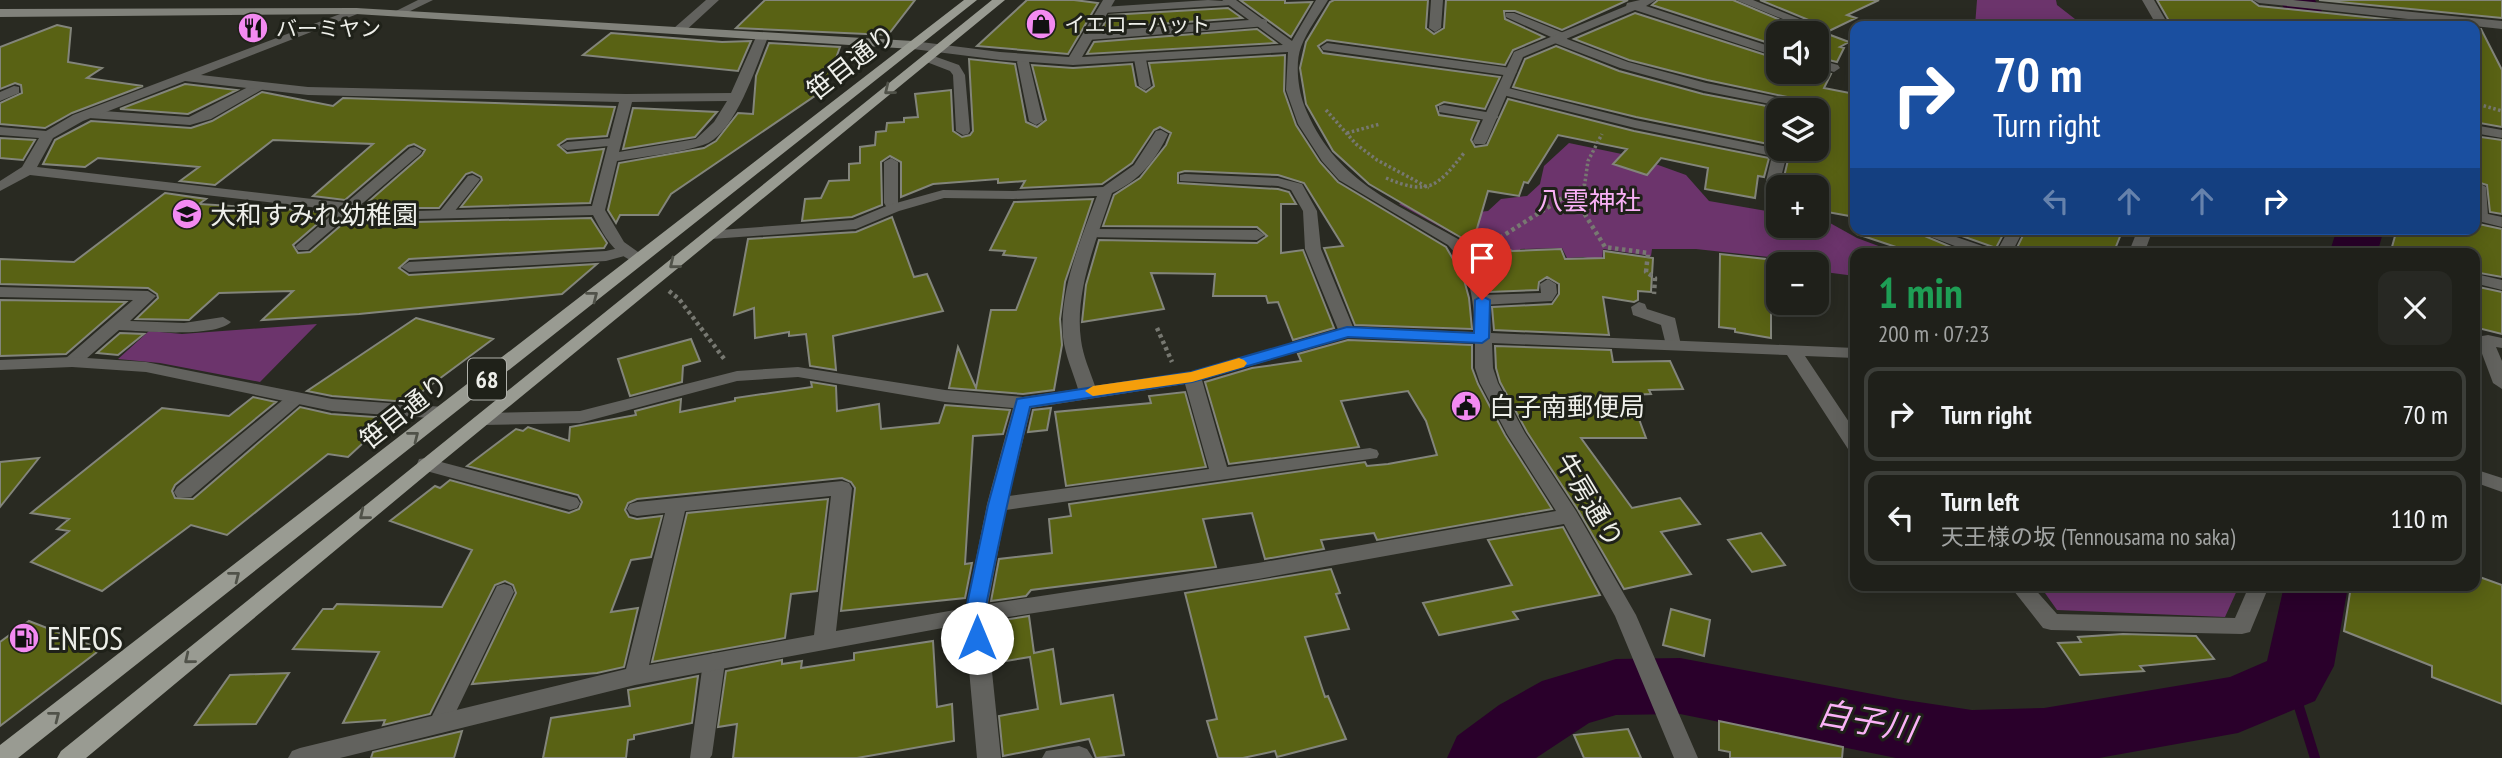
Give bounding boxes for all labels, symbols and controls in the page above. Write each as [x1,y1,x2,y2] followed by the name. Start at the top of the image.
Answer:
[1024,7,1058,41] shop icon: イエローハット
[236,11,270,45] restaurant icon: バーミヤン
[1064,11,1210,38] place label: イエローハット
[276,15,381,42] place label: バーミヤン
[800,17,902,107] street label: 笹目通り
[1766,21,1829,315] map controls
[1766,21,1829,84] button: sound
[1993,42,2082,106] text: 70 m
[1878,49,1969,140] icon: right
[885,81,897,94] one-way arrow
[1766,98,1829,161] button: layers
[1993,104,2101,146] text: Turn right
[1766,175,1829,238] button: +
[2037,182,2075,220] icon: left
[2110,182,2148,220] icon: ahead
[2183,182,2221,220] icon: ahead
[2256,182,2294,220] icon: right
[1537,184,1641,217] park label: 八雲神社
[170,197,204,231] school or university icon: 大和すみれ幼稚園
[210,198,418,231] place label: 大和すみれ幼稚園
[1452,228,1512,300] pin
[1463,239,1501,277] icon: arrive
[1766,252,1829,315] button: −
[670,256,683,268] one-way arrow
[1878,265,1963,320] text: 1 min
[2378,271,2452,345] button: close
[585,292,598,304] one-way arrow
[1878,319,1990,348] text: 200 m · 07:23
[468,358,506,400] road number: 68
[353,366,455,456] street label: 笹目通り
[1449,389,1483,423] public building icon: 白子南郵便局
[1489,390,1645,423] place label: 白子南郵便局
[1882,395,1920,433] icon: right
[1941,398,2032,431] text: Turn right
[2402,398,2448,431] text: 70 m
[406,432,419,445] one-way arrow
[1549,447,1631,553] street label: 牛房通り
[1941,485,2019,518] text: Turn left
[1882,499,1920,537] icon: left
[2390,502,2448,535] text: 110 m
[360,507,373,519] one-way arrow
[1941,522,2235,551] text: 天王様の坂 (Tennousama no saka)
[227,572,239,585] one-way arrow
[940,601,1014,675] position arrow
[47,617,123,659] place label: ENEOS
[7,621,41,655] fuel station icon: ENEOS
[184,651,196,664] one-way arrow
[1815,690,1922,750] water label: 白子川
[47,712,60,725] one-way arrow

